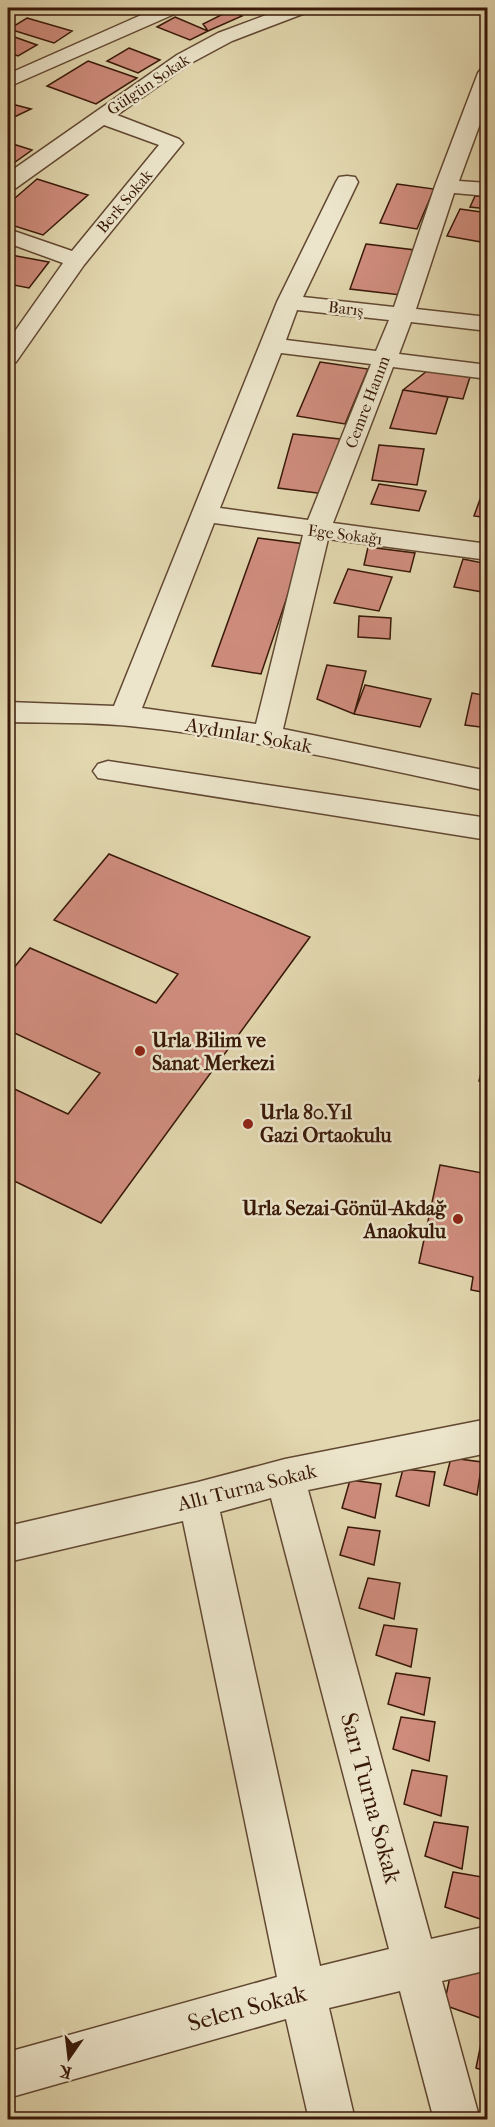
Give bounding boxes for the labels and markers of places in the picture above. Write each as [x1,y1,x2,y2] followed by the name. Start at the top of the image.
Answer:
[151,1029,276,1075] place label: Urla Bilim ve Sanat Merkezi
[133,1044,147,1058] marker: Urla Bilim ve Sanat Merkezi
[259,1101,392,1147] place label: Urla 80.Yıl Gazi Ortaokulu
[241,1117,255,1131] marker: Urla 80.Yıl Gazi Ortaokulu
[241,1197,447,1243] place label: Urla Sezai-Gönül-Akdağ Anaokulu
[451,1212,465,1226] marker: Urla Sezai-Gönül-Akdağ Anaokulu

